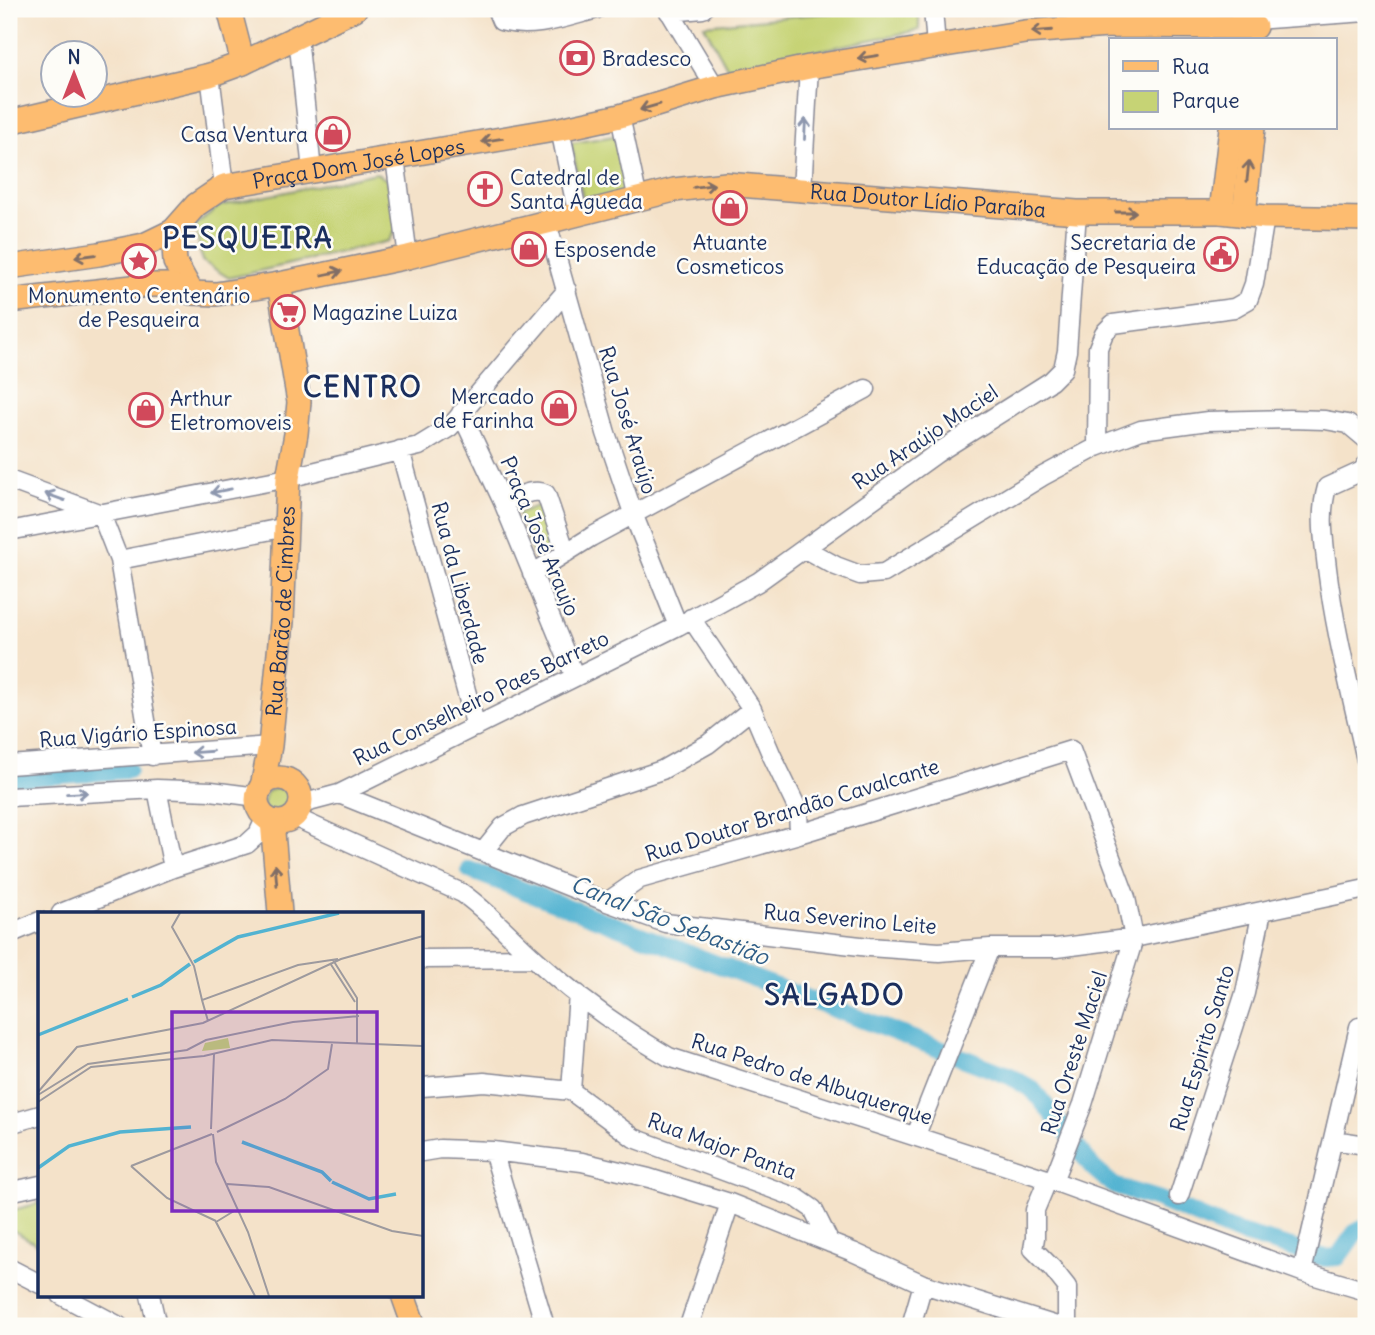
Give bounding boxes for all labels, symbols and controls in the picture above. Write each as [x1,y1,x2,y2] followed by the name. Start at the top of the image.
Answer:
[1031,25,1054,38] one-way arrow
[38,38,108,108] north arrow
[1109,38,1336,130] legend
[558,39,596,77] bank icon: Bradesco
[67,45,81,69] text: N
[602,45,691,72] place label: Bradesco
[858,51,880,64] one-way arrow
[1172,53,1209,80] text: Rua
[1172,87,1240,114] text: Parque
[639,101,661,114] one-way arrow
[314,115,352,153] shop icon: Casa Ventura
[799,117,812,140] one-way arrow
[181,121,308,148] place label: Casa Ventura
[250,132,467,194] street label: Praça Dom José Lopes
[481,133,504,146] one-way arrow
[1242,160,1255,183] one-way arrow
[510,164,643,215] place label: Catedral de Santa Águeda
[466,170,504,208] church icon: Catedral de Santa Águeda
[809,177,1047,223] street label: Rua Doutor Lídio Paraíba
[692,180,715,193] one-way arrow
[711,189,749,227] shop icon: Atuante Cosmeticos
[1115,205,1138,219] one-way arrow
[162,220,334,256] district label: PESQUEIRA
[676,229,784,280] place label: Atuante Cosmeticos
[976,229,1196,280] place label: Secretaria de Educação de Pesqueira
[510,230,548,268] shop icon: Esposende
[1202,235,1240,273] public building icon: Secretaria de Educação de Pesqueira
[554,236,656,263] place label: Esposende
[120,242,158,280] place icon: Monumento Centenário de Pesqueira
[74,250,96,263] one-way arrow
[320,266,343,280] one-way arrow
[28,282,250,333] place label: Monumento Centenário de Pesqueira
[269,293,307,331] supermarket icon: Magazine Luiza
[312,299,458,326] place label: Magazine Luiza
[593,343,663,497] street label: Rua José Araújo
[303,369,423,405] district label: CENTRO
[847,378,1003,496] street label: Rua Araújo Maciel
[433,383,534,434] place label: Mercado de Farinha
[170,385,292,436] place label: Arthur Eletromoveis
[540,389,578,427] shop icon: Mercado de Farinha
[127,391,165,429] shop icon: Arthur Eletromoveis
[494,452,586,620] street label: Praça José Araujo
[210,484,233,498] one-way arrow
[44,490,66,502] one-way arrow
[425,499,495,667] street label: Rua da Liberdade
[259,505,300,718] street label: Rua Barão de Cimbres
[349,624,613,772] street label: Rua Conselheiro Paes Barreto
[38,713,238,753] street label: Rua Vigário Espinosa
[191,746,213,759] one-way arrow
[642,752,942,868] street label: Rua Doutor Brandão Cavalcante
[65,787,88,800] one-way arrow
[269,864,282,886] one-way arrow
[567,869,774,971] water label: Canal São Sebastião
[762,898,938,940] street label: Rua Severino Leite
[38,912,424,1296] inset map
[1164,962,1240,1134] street label: Rua Espirito Santo
[1035,968,1113,1138] street label: Rua Oreste Maciel
[764,977,906,1013] district label: SALGADO
[688,1027,936,1131] street label: Rua Pedro de Albuquerque
[644,1107,800,1185] street label: Rua Major Panta

